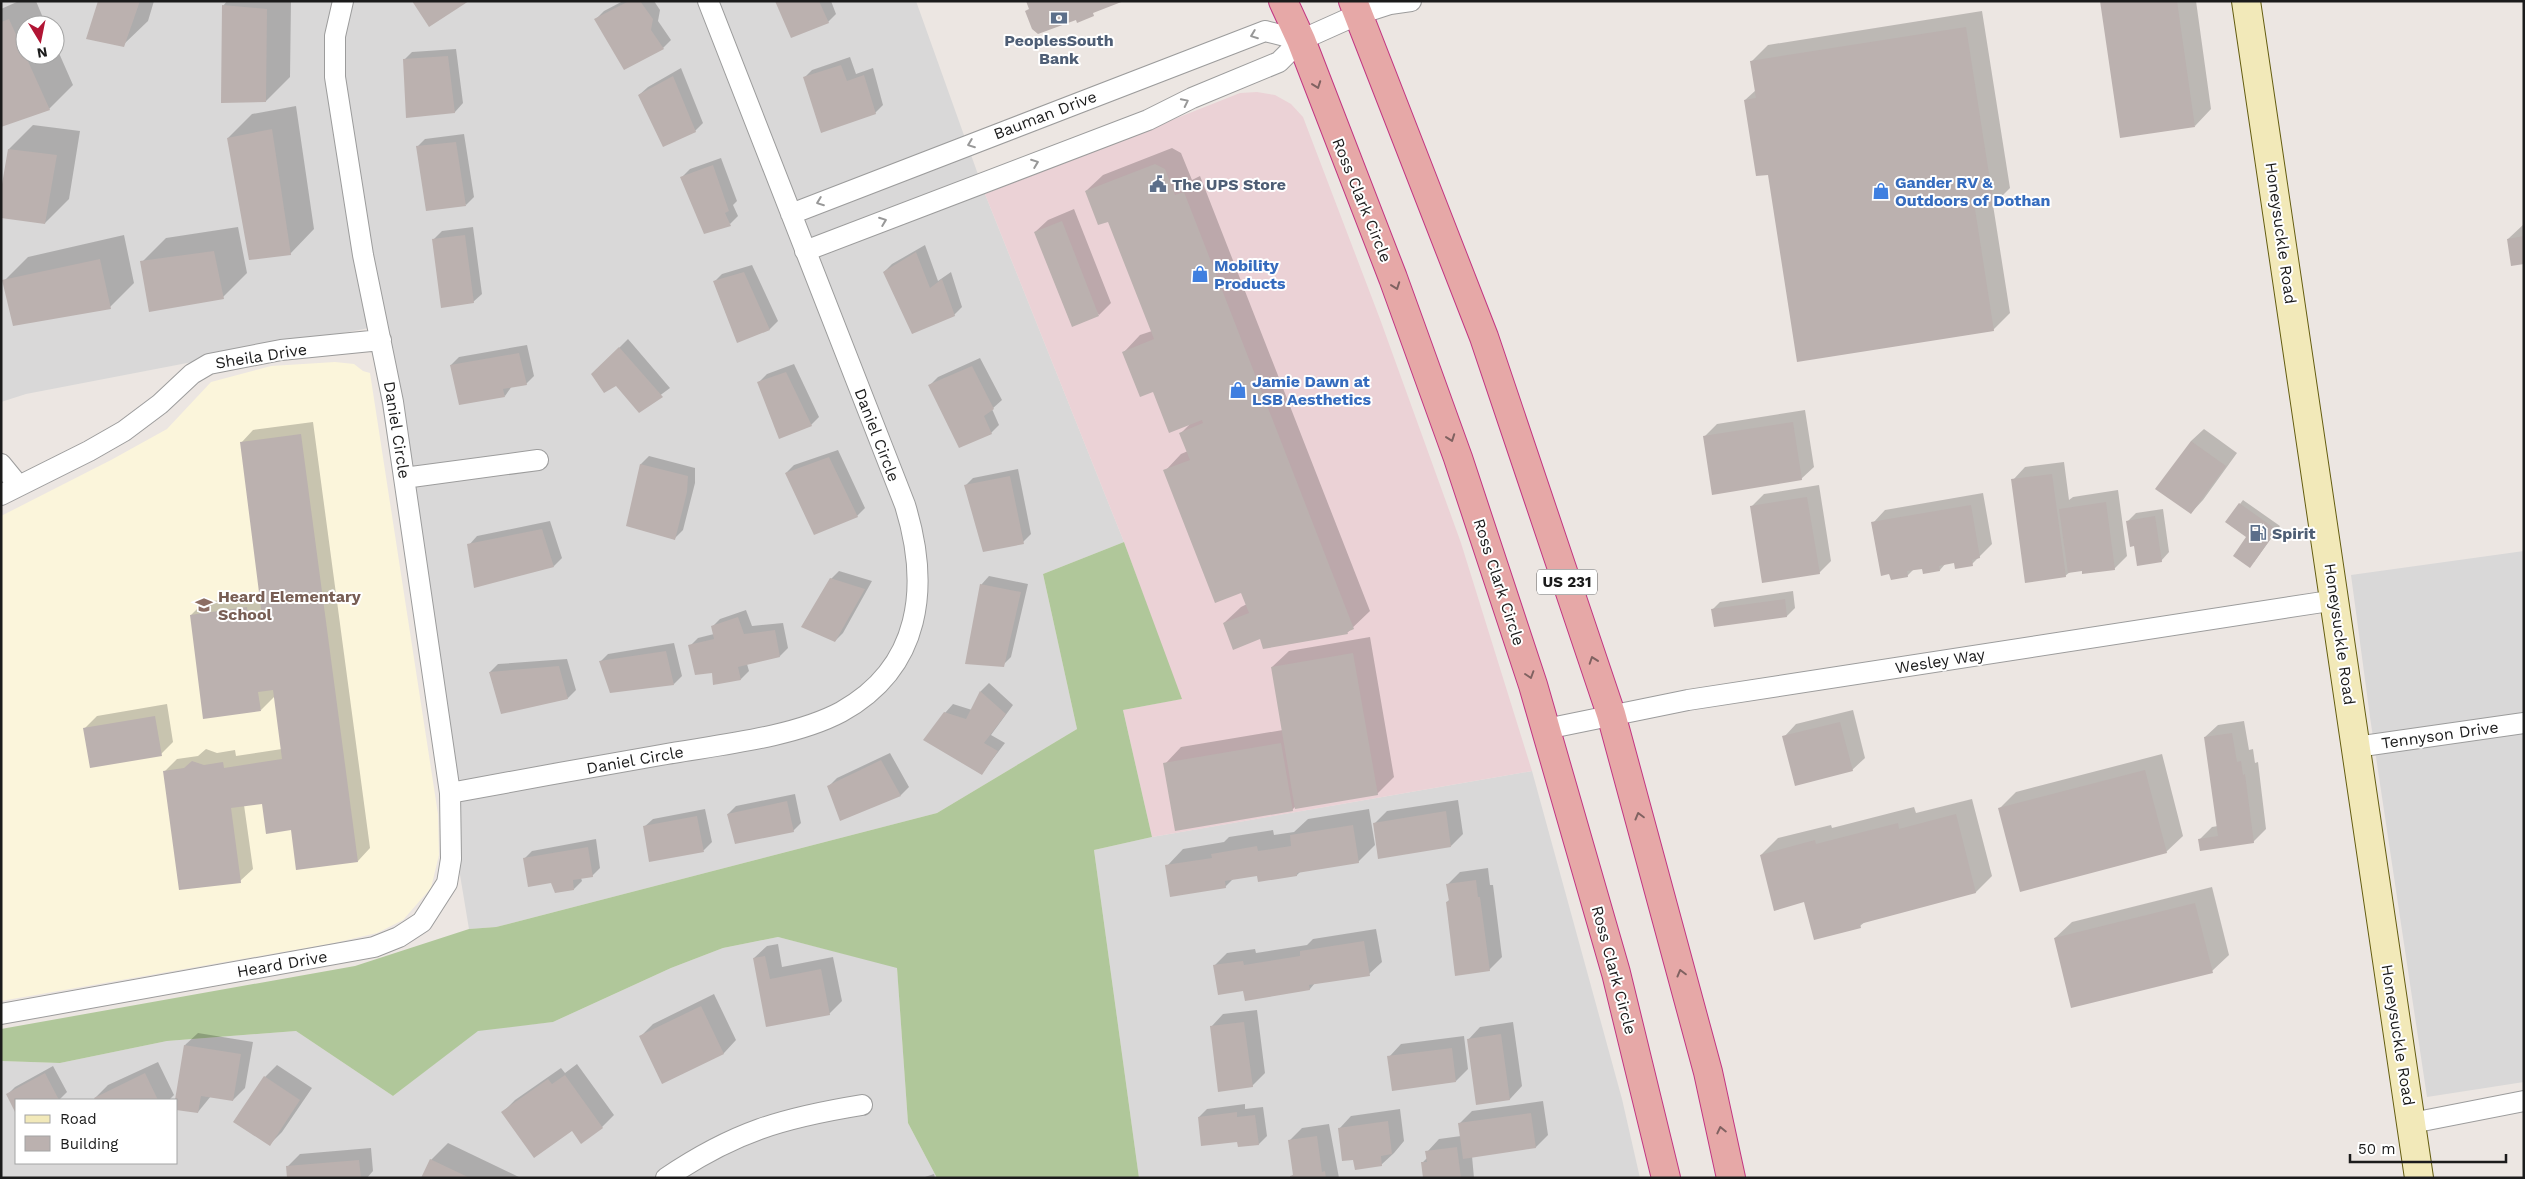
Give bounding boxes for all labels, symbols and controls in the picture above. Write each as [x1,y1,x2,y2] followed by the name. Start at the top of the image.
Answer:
[1049,8,1069,28] bank icon: PeoplesSouth Bank
[15,15,65,65] north arrow
[1250,29,1259,39] one-way arrow
[1004,31,1114,68] place label: PeoplesSouth Bank
[36,44,49,62] text: N
[1311,80,1322,89] one-way arrow
[991,87,1099,143] street label: Bauman Drive
[1180,97,1189,108] one-way arrow
[1328,135,1396,265] street label: Ross Clark Circle
[968,138,976,148] one-way arrow
[1030,159,1039,169] one-way arrow
[2262,161,2300,305] street label: Honeysuckle Road
[1895,173,2051,210] place label: Gander RV & Outdoors of Dothan
[1148,174,1168,194] public building icon: The UPS Store
[1172,175,1286,194] place label: The UPS Store
[1871,181,1891,201] shop icon: Gander RV & Outdoors of Dothan
[816,196,825,206] one-way arrow
[878,217,887,227] one-way arrow
[1214,256,1286,293] place label: Mobility Products
[1190,264,1210,284] shop icon: Mobility Products
[1390,281,1400,289] one-way arrow
[214,339,308,373] street label: Sheila Drive
[1252,372,1372,409] place label: Jamie Dawn at LSB Aesthetics
[380,380,414,480] street label: Daniel Circle
[1228,380,1248,400] shop icon: Jamie Dawn at LSB Aesthetics
[851,386,903,484] street label: Daniel Circle
[1445,434,1455,442] one-way arrow
[1469,516,1529,648] street label: Ross Clark Circle
[2248,523,2268,543] fuel station icon: Spirit
[2272,524,2316,543] place label: Spirit
[2321,562,2359,706] street label: Honeysuckle Road
[1537,570,1597,594] road number: US 231
[218,587,362,624] place label: Heard Elementary School
[194,595,214,615] school or university icon: Heard Elementary School
[1894,644,1987,677] street label: Wesley Way
[1589,656,1599,665] one-way arrow
[1524,671,1534,679] one-way arrow
[2380,717,2500,753] street label: Tennyson Drive
[585,742,685,778] street label: Daniel Circle
[1634,811,1645,820] one-way arrow
[1588,904,1640,1036] street label: Ross Clark Circle
[235,947,329,981] street label: Heard Drive
[2377,963,2419,1107] street label: Honeysuckle Road
[1677,969,1687,977] one-way arrow
[15,1099,178,1164] legend
[60,1110,97,1128] text: Road
[1716,1126,1727,1135] one-way arrow
[2350,1132,2506,1164] scale bar
[60,1135,118,1153] text: Building
[2358,1140,2395,1158] text: 50 m

